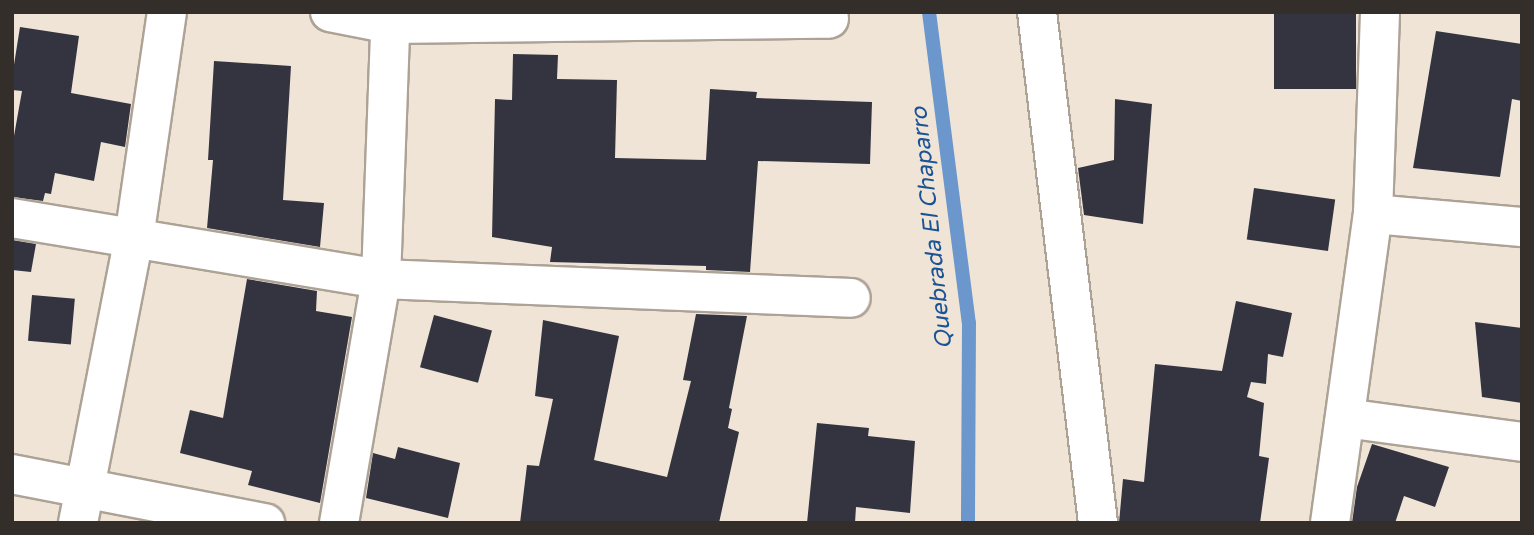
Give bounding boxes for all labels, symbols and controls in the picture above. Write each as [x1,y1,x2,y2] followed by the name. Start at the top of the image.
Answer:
[906,106,958,350] water label: Quebrada El Chaparro

